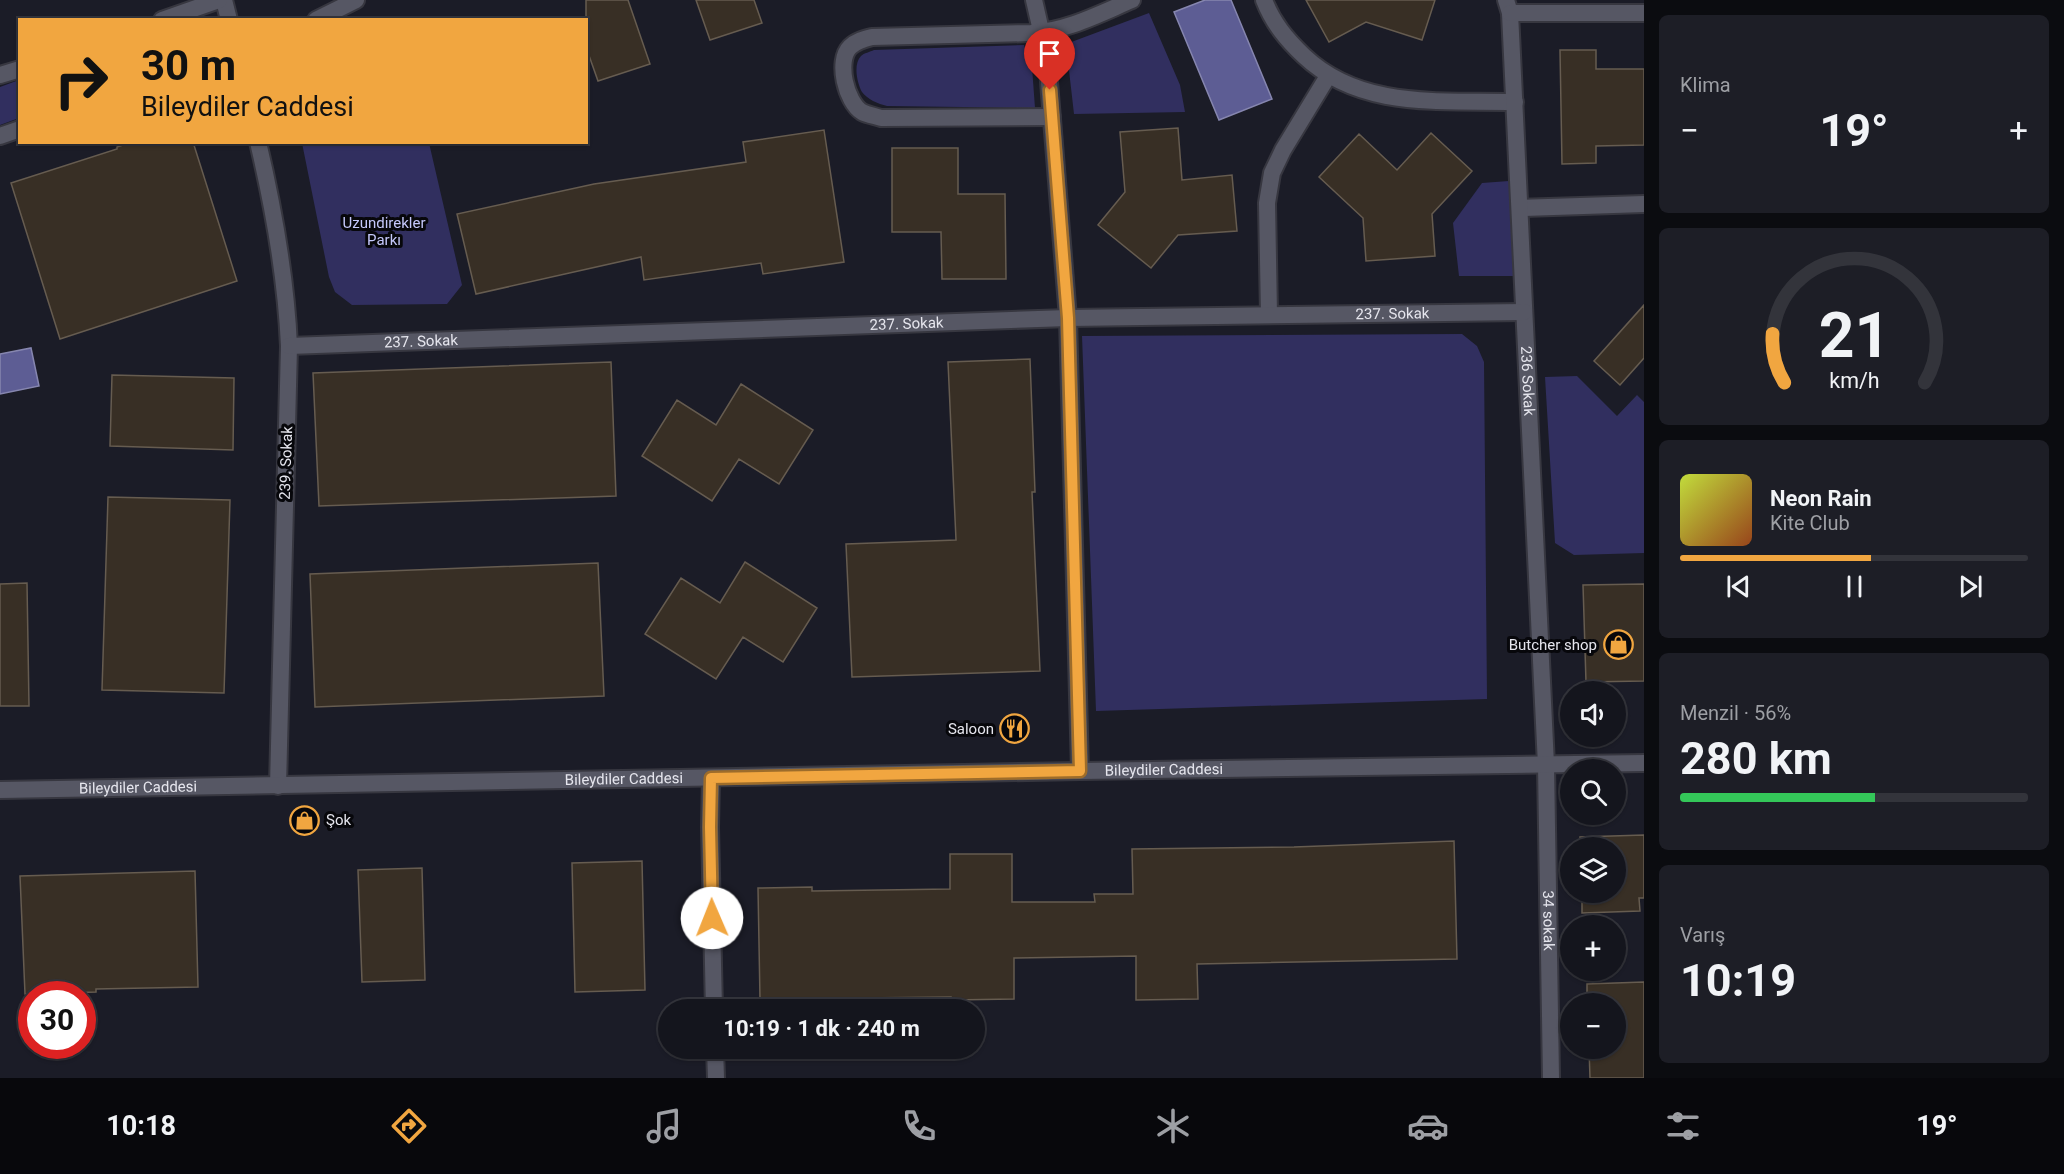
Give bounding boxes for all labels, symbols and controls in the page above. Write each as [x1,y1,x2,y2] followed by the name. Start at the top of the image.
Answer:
[1024,28,1075,90] pin
[1033,37,1066,70] icon: arrive
[141,41,236,90] text: 30 m
[42,42,120,120] icon: right
[1680,73,1731,97] text: Klima
[141,91,354,123] text: Bileydiler Caddesi
[1819,104,1889,157] text: 19°
[1680,111,1699,150] text: −
[2009,111,2028,150] text: +
[342,214,426,249] park label: Uzundirekler Parkı
[1818,300,1890,373] text: 21
[1355,304,1430,323] street label: 237. Sokak
[869,313,944,334] street label: 237. Sokak
[384,331,459,352] street label: 237. Sokak
[1517,346,1538,417] street label: 236 Sokak
[1829,369,1879,394] text: km/h
[276,425,296,500] street label: 239. Sokak
[1770,486,1872,511] text: Neon Rain
[1770,511,1850,535] text: Kite Club
[1722,570,1755,603] icon: previous
[1838,570,1871,603] icon: pause
[1954,570,1987,603] icon: next
[1602,629,1634,661] shop icon: Butcher shop
[1509,636,1597,654] place label: Butcher shop
[1560,681,1626,1059] map controls
[1560,681,1626,747] button: sound
[1680,701,1791,725] text: Menzil · 56%
[999,713,1031,745] restaurant icon: Saloon
[948,720,994,738] place label: Saloon
[1680,732,1832,785] text: 280 km
[1560,759,1626,825] button: search
[1105,760,1223,780] street label: Bileydiler Caddesi
[565,769,683,789] street label: Bileydiler Caddesi
[79,778,197,798] street label: Bileydiler Caddesi
[289,804,321,836] shop icon: Şok
[326,811,351,829] place label: Şok
[1560,837,1626,903] button: layers
[680,886,744,950] position arrow
[1539,890,1558,951] street label: 34 sokak
[1560,915,1626,981] button: +
[1680,923,1725,947] text: Varış
[1680,954,1796,1007] text: 10:19
[18,981,96,1059] speed limit sign: 30
[1560,993,1626,1059] button: −
[723,1016,920,1041] text: 10:19 · 1 dk · 240 m
[388,1105,430,1147] icon: directions
[643,1105,685,1147] icon: music
[898,1105,940,1147] icon: phone
[1152,1105,1194,1147] icon: climate
[1407,1105,1449,1147] icon: car
[1662,1105,1704,1147] icon: filters
[106,1110,176,1142] text: 10:18
[1916,1110,1958,1142] text: 19°

